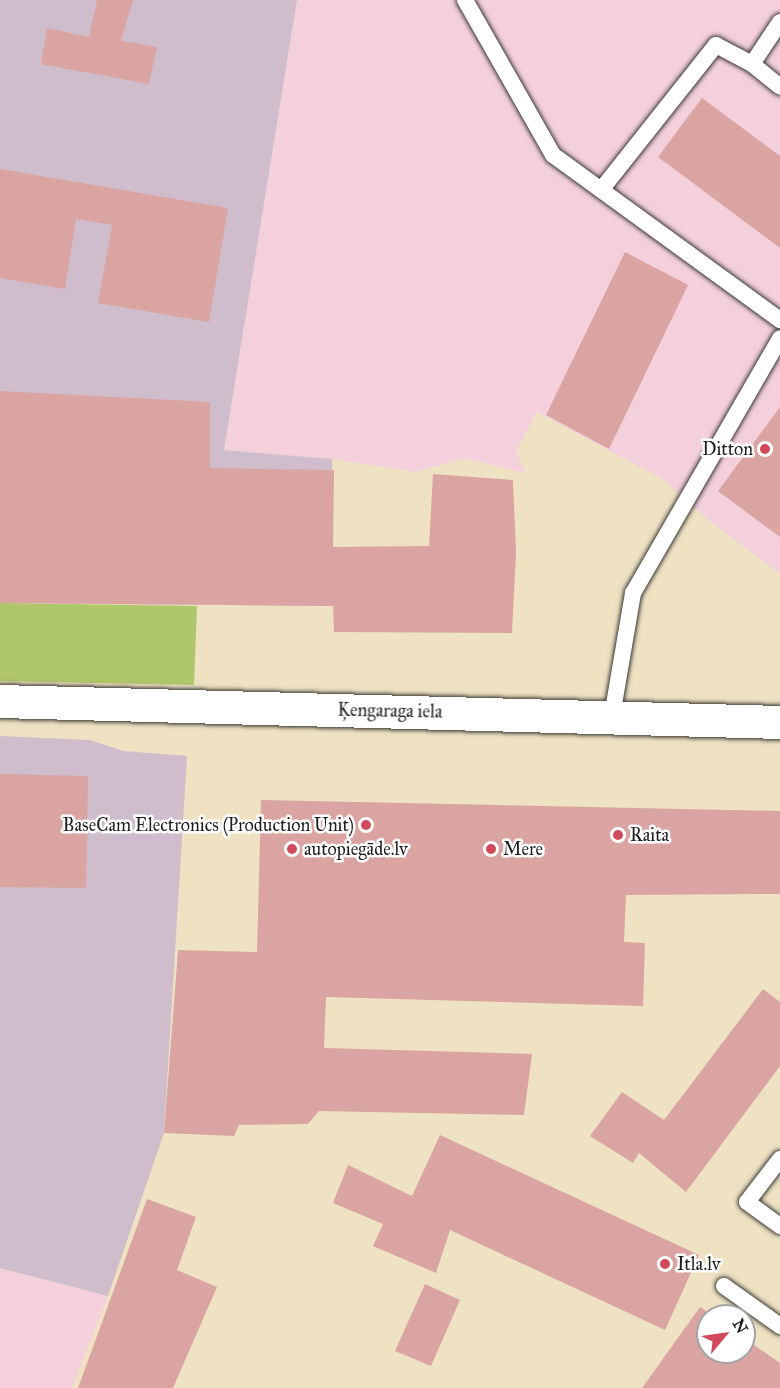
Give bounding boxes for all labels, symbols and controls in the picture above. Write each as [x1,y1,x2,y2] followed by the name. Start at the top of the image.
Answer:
[702,438,753,460] place label: Ditton
[758,442,772,456] marker: Ditton
[337,699,443,723] street label: Ķengaraga iela
[63,814,354,836] place label: BaseCam Electronics (Production Unit)
[359,818,373,832] marker: BaseCam Electronics (Production Unit)
[630,824,669,846] place label: Raita
[611,828,625,842] marker: Raita
[304,838,408,860] place label: autopiegāde.lv
[503,838,543,860] place label: Mere
[285,842,299,856] marker: autopiegāde.lv
[484,842,498,856] marker: Mere
[677,1253,721,1275] place label: Itla.lv
[658,1257,672,1271] marker: Itla.lv
[696,1304,756,1364] north arrow
[729,1315,752,1337] text: N

